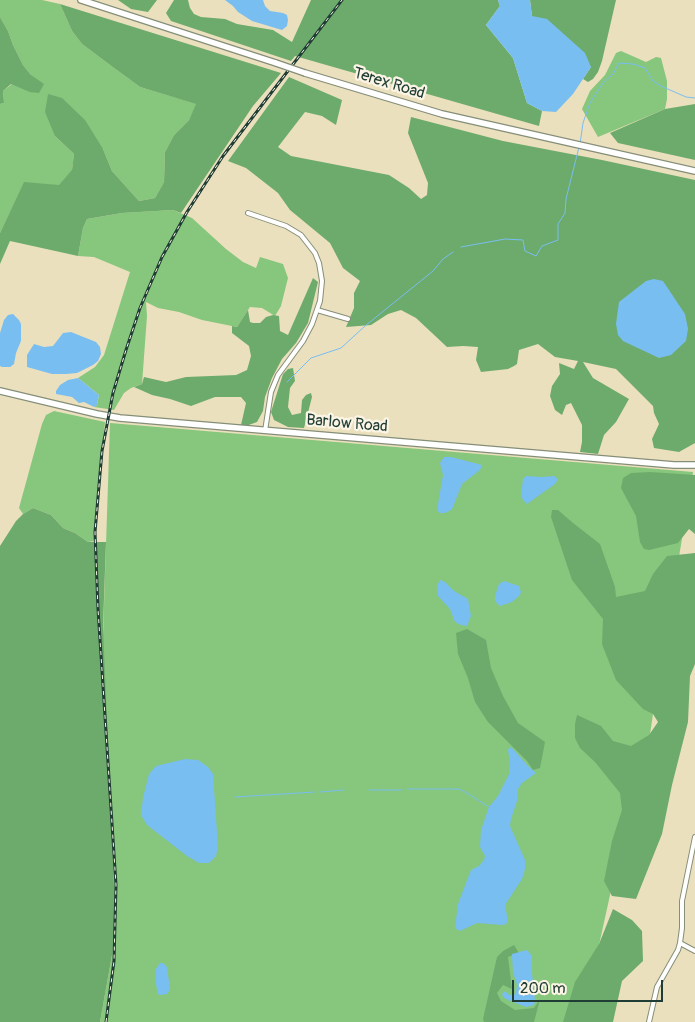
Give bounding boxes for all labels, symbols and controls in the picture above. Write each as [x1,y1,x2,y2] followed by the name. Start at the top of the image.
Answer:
[351,64,427,104] street label: Terex Road
[305,411,389,437] street label: Barlow Road
[515,970,666,1002] scale bar
[520,979,565,998] text: 200 m

